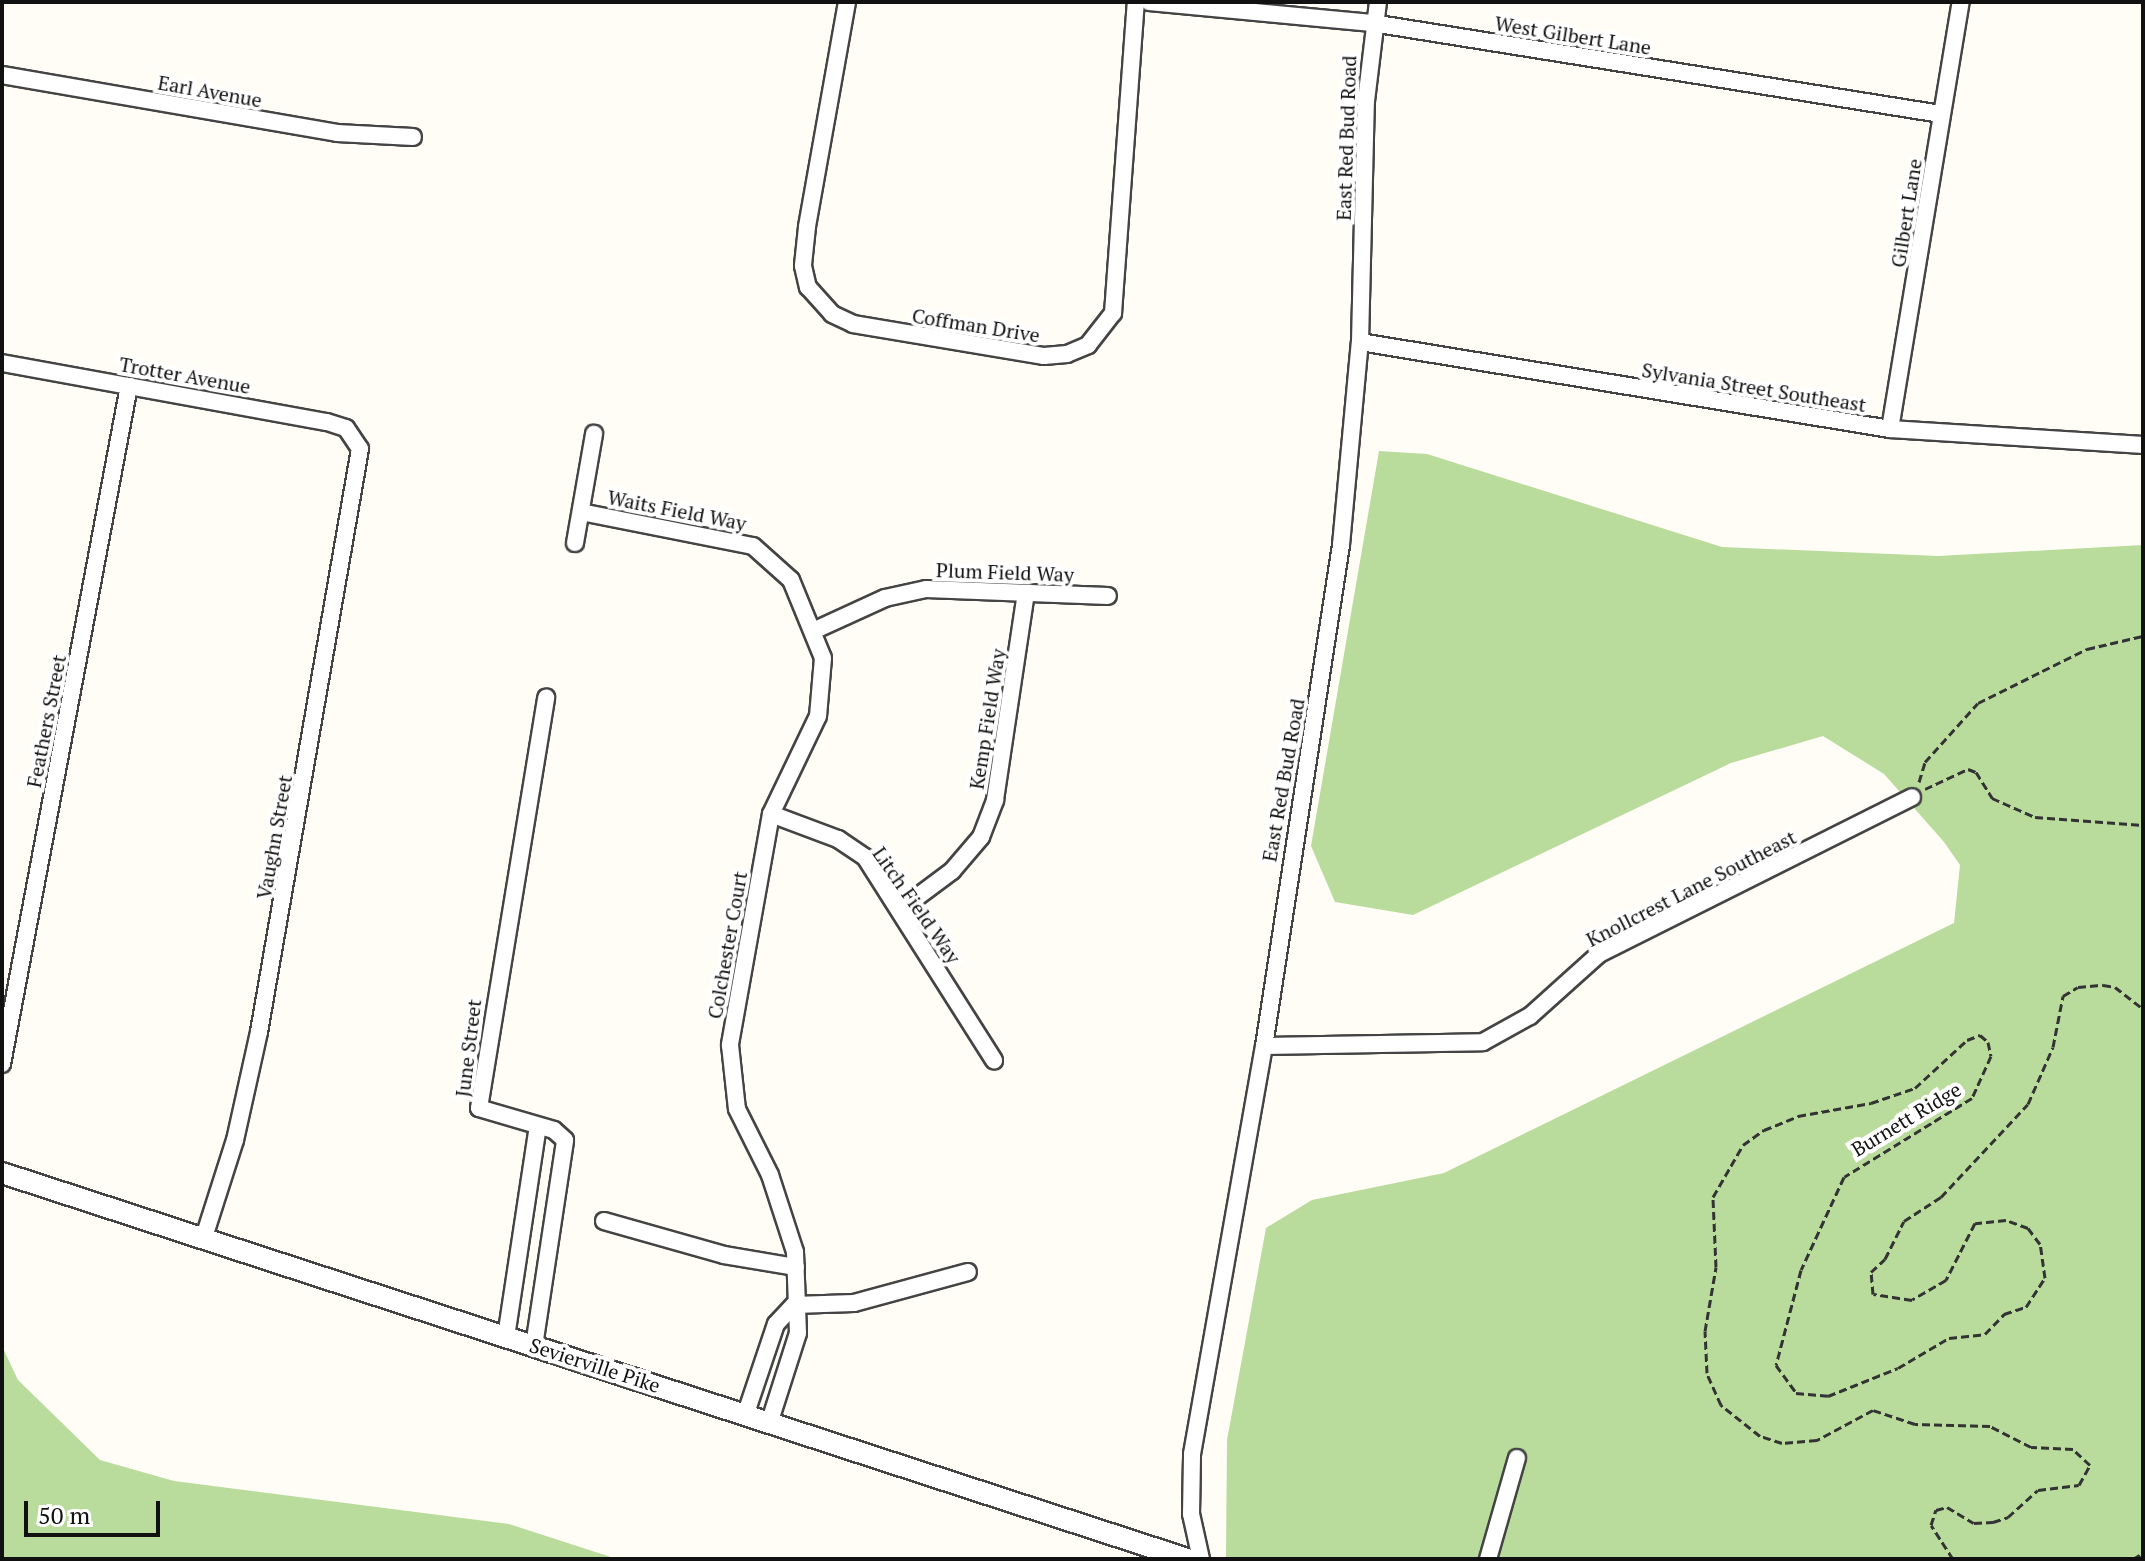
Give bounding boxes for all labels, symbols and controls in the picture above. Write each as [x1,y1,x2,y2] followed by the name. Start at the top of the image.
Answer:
[1493,11,1653,59] street label: West Gilbert Lane
[1331,55,1361,221] street label: East Red Bud Road
[156,70,264,112] street label: Earl Avenue
[1886,157,1926,269] street label: Gilbert Lane
[910,303,1042,347] street label: Coffman Drive
[117,352,253,398] street label: Trotter Avenue
[1640,357,1868,417] street label: Sylvania Street Southeast
[606,485,748,535] street label: Waits Field Way
[936,558,1074,586] street label: Plum Field Way
[964,647,1010,791] street label: Kemp Field Way
[21,653,71,789] street label: Feathers Street
[1257,696,1309,864] street label: East Red Bud Road
[251,773,297,901] street label: Vaughn Street
[1582,825,1800,951] street label: Knollcrest Lane Southeast
[868,842,966,968] street label: Litch Field Way
[702,869,752,1021] street label: Colchester Court
[450,998,486,1098] street label: June Street
[1847,1077,1965,1161] street label: Burnett Ridge
[527,1333,663,1397] street label: Sevierville Pike
[28,1485,164,1535] scale bar
[38,1499,90,1531] text: 50 m

